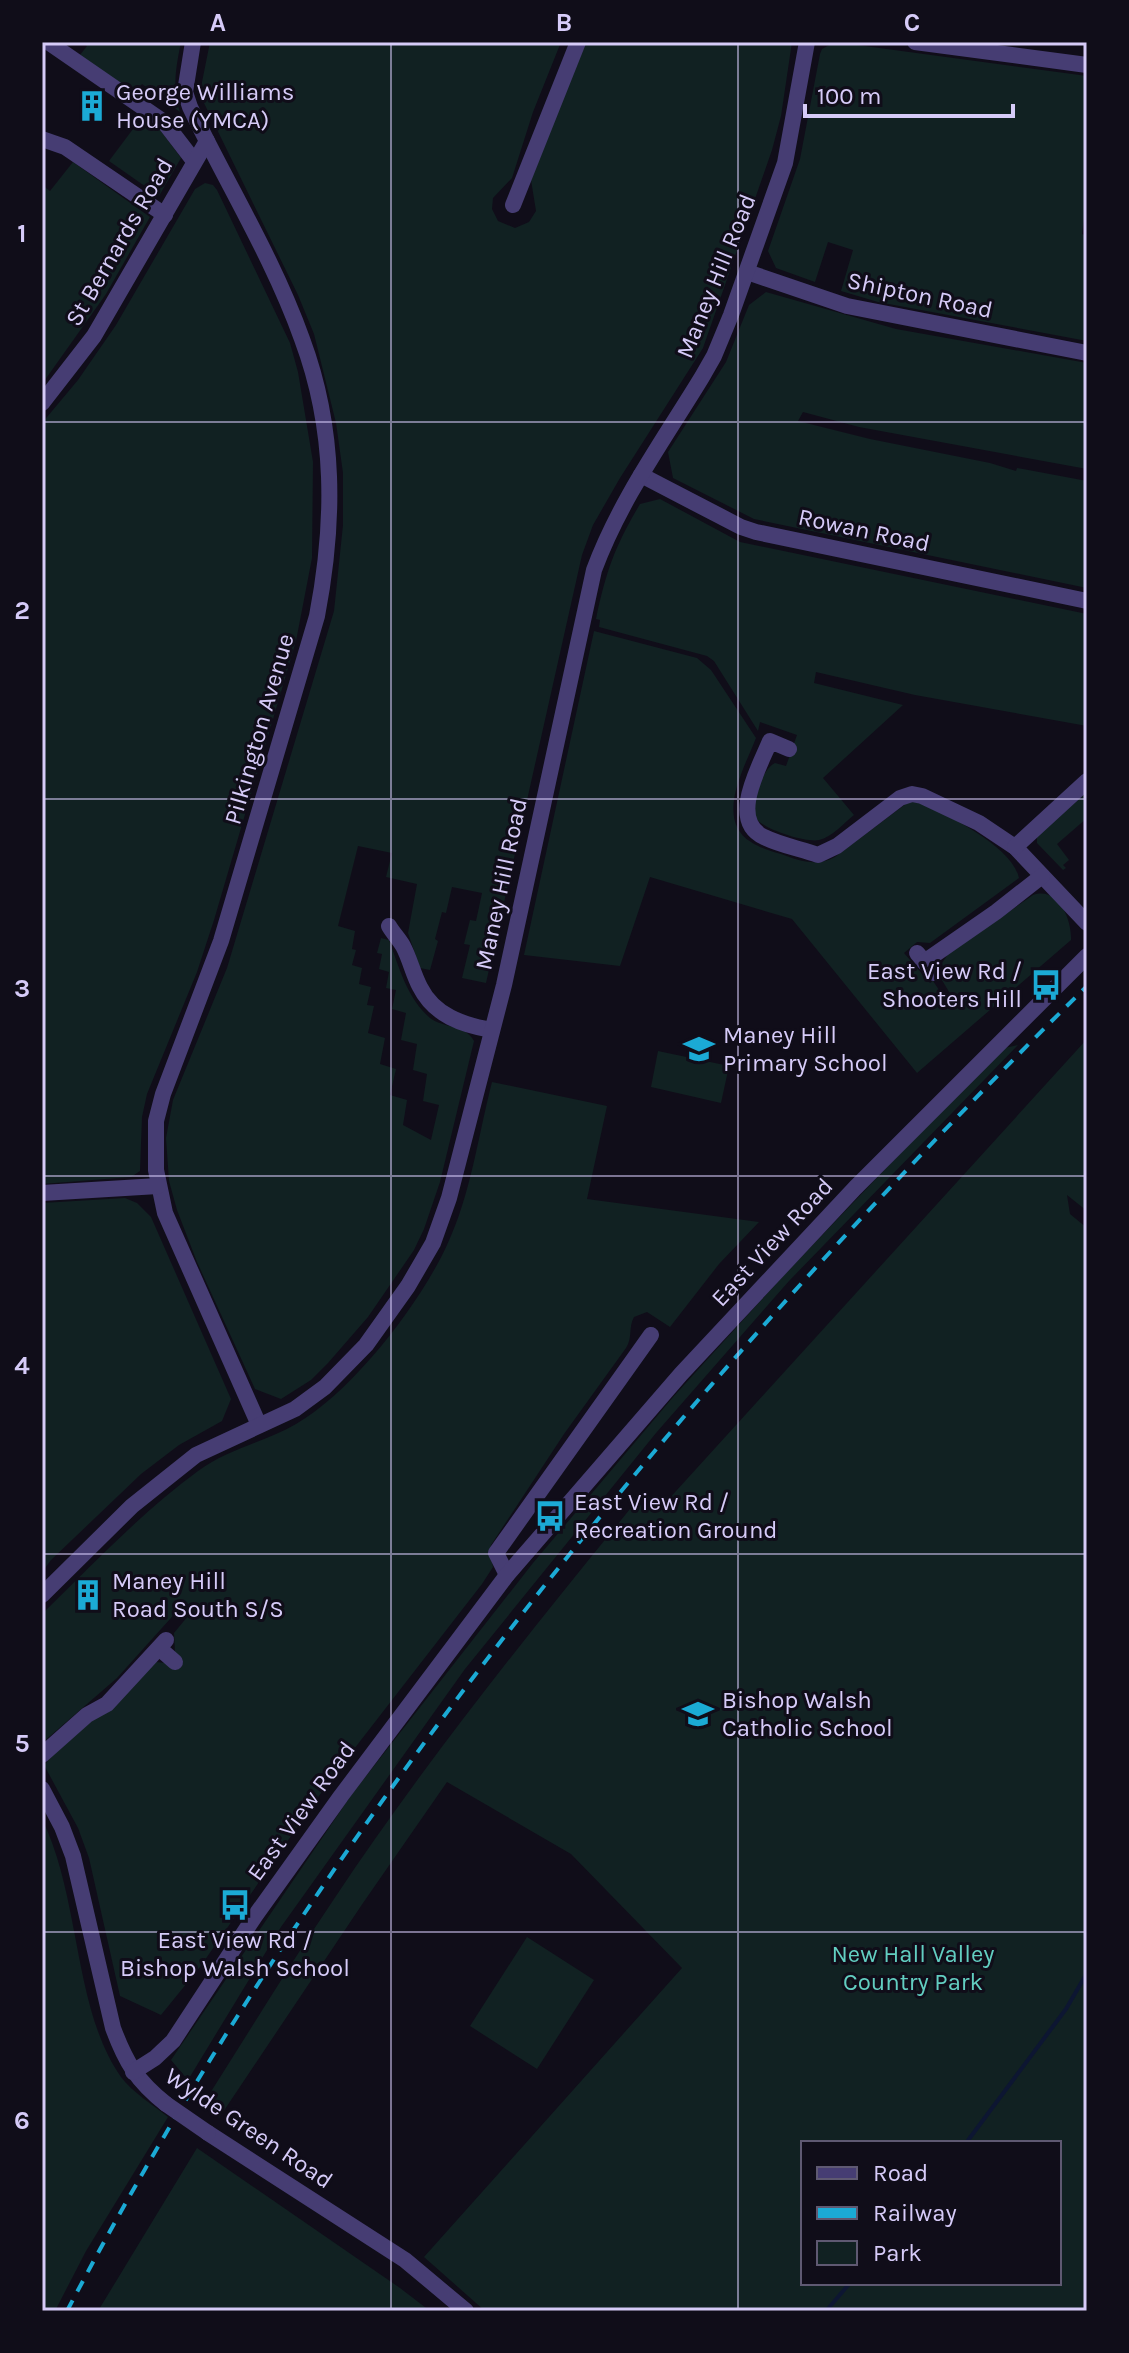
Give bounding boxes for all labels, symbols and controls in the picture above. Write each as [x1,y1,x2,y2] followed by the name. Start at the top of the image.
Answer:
[210,7,226,38] text: A
[556,7,572,38] text: B
[904,7,920,38] text: C
[805,68,1013,118] scale bar
[116,78,294,134] place label: George Williams House (YMCA)
[817,82,882,110] text: 100 m
[75,89,109,123] building icon: George Williams House (YMCA)
[60,153,178,331] street label: St Bernards Road
[670,190,762,362] street label: Maney Hill Road
[17,218,27,249] text: 1
[845,266,995,324] street label: Shipton Road
[796,502,932,558] street label: Rowan Road
[14,595,30,626] text: 2
[218,630,300,828] street label: Pilkington Avenue
[469,796,533,972] street label: Maney Hill Road
[867,957,1022,1013] place label: East View Rd / Shooters Hill
[1029,968,1063,1002] bus stop icon: East View Rd / Shooters Hill
[14,973,30,1004] text: 3
[723,1021,888,1077] place label: Maney Hill Primary School
[682,1032,716,1066] school or university icon: Maney Hill Primary School
[705,1172,839,1312] street label: East View Road
[14,1350,30,1381] text: 4
[574,1488,778,1544] place label: East View Rd / Recreation Ground
[533,1499,567,1533] bus stop icon: East View Rd / Recreation Ground
[112,1567,284,1623] place label: Maney Hill Road South S/S
[71,1578,105,1612] building icon: Maney Hill Road South S/S
[722,1686,893,1742] place label: Bishop Walsh Catholic School
[681,1697,715,1731] school or university icon: Bishop Walsh Catholic School
[14,1728,30,1759] text: 5
[241,1736,361,1886] street label: East View Road
[218,1888,252,1922] bus stop icon: East View Rd / Bishop Walsh School
[120,1926,350,1982] place label: East View Rd / Bishop Walsh School
[831,1940,995,1996] park label: New Hall Valley Country Park
[160,2062,338,2194] street label: Wylde Green Road
[14,2105,30,2136] text: 6
[801,2141,1061,2285] legend
[873,2159,928,2187] text: Road
[873,2199,957,2227] text: Railway
[873,2239,922,2267] text: Park

